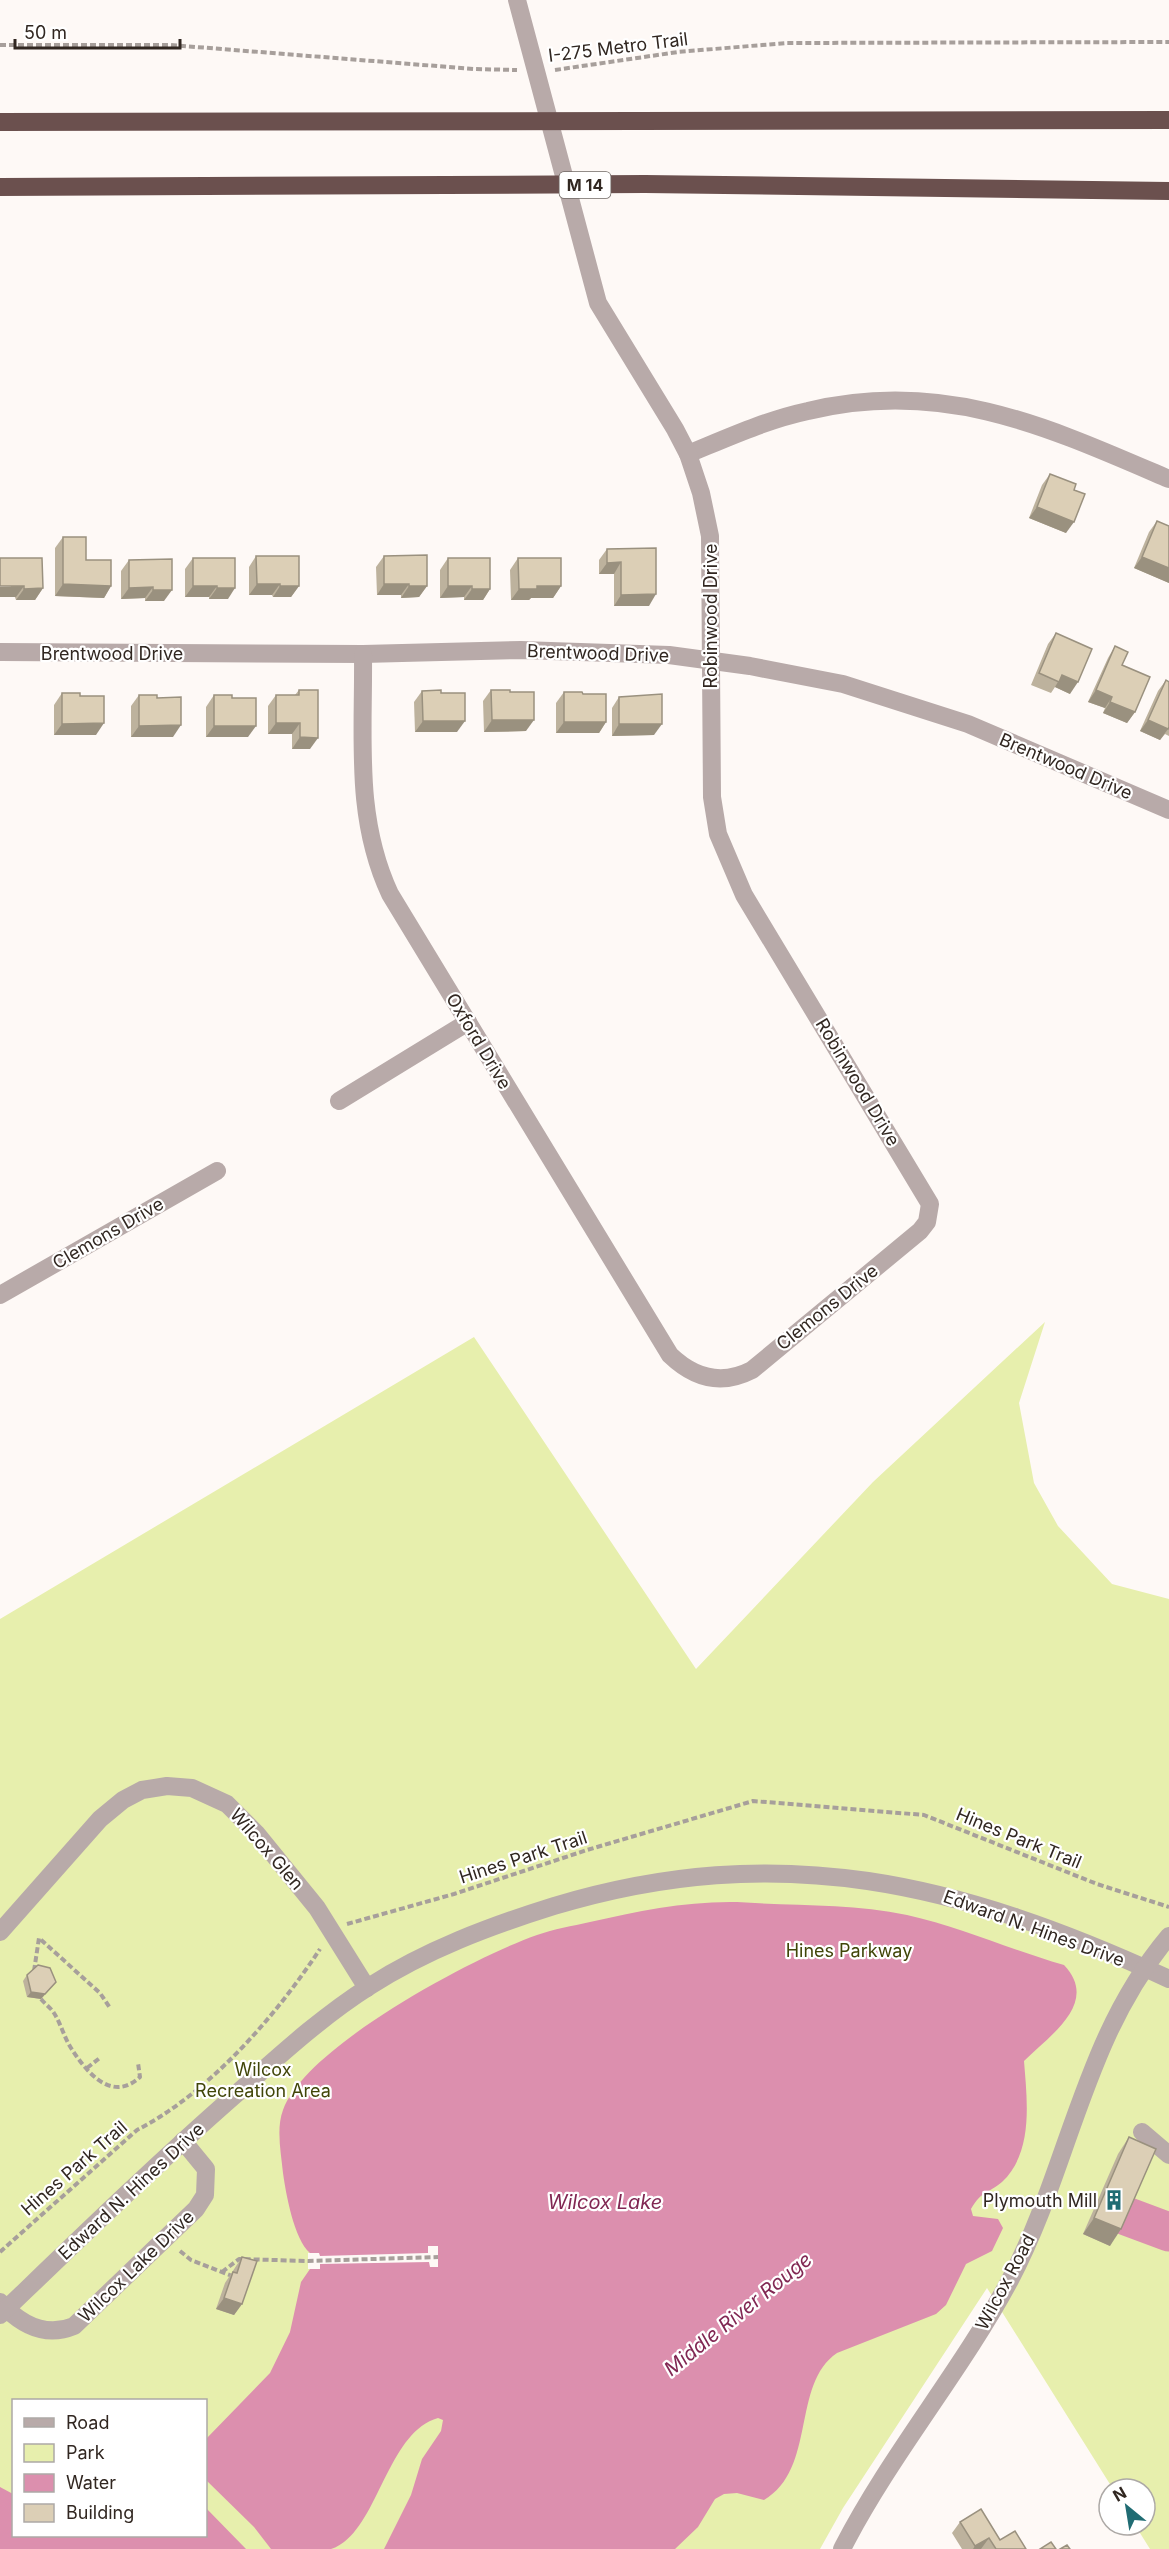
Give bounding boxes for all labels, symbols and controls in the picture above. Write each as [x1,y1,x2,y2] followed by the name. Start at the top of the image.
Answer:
[15,12,180,50] scale bar
[24,22,67,43] text: 50 m
[547,28,689,66] street label: I-275 Metro Trail
[560,172,610,198] road number: M 14
[700,544,721,688] street label: Robinwood Drive
[527,640,669,666] street label: Brentwood Drive
[41,643,183,664] street label: Brentwood Drive
[996,729,1136,803] street label: Brentwood Drive
[442,989,516,1093] street label: Oxford Drive
[812,1015,904,1149] street label: Robinwood Drive
[49,1193,167,1273] street label: Clemons Drive
[772,1260,882,1354] street label: Clemons Drive
[953,1803,1085,1873] street label: Hines Park Trail
[226,1804,308,1894] street label: Wilcox Glen
[456,1826,590,1888] street label: Hines Park Trail
[941,1885,1127,1971] street label: Edward N. Hines Drive
[786,1940,912,1961] park label: Hines Parkway
[195,2059,331,2101] park label: Wilcox Recreation Area
[17,2116,131,2220] street label: Hines Park Trail
[54,2118,208,2264] street label: Edward N. Hines Drive
[1102,2188,1126,2212] building icon: Plymouth Mill
[548,2190,662,2214] water label: Wilcox Lake
[983,2190,1097,2211] place label: Plymouth Mill
[74,2206,198,2326] street label: Wilcox Lake Drive
[971,2231,1039,2333] street label: Wilcox Road
[659,2247,817,2381] water label: Middle River Rouge
[12,2399,207,2537] legend
[66,2412,109,2433] text: Road
[66,2442,105,2463] text: Park
[66,2472,116,2493] text: Water
[1097,2477,1157,2537] north arrow
[1109,2482,1130,2506] text: N
[66,2502,134,2523] text: Building

